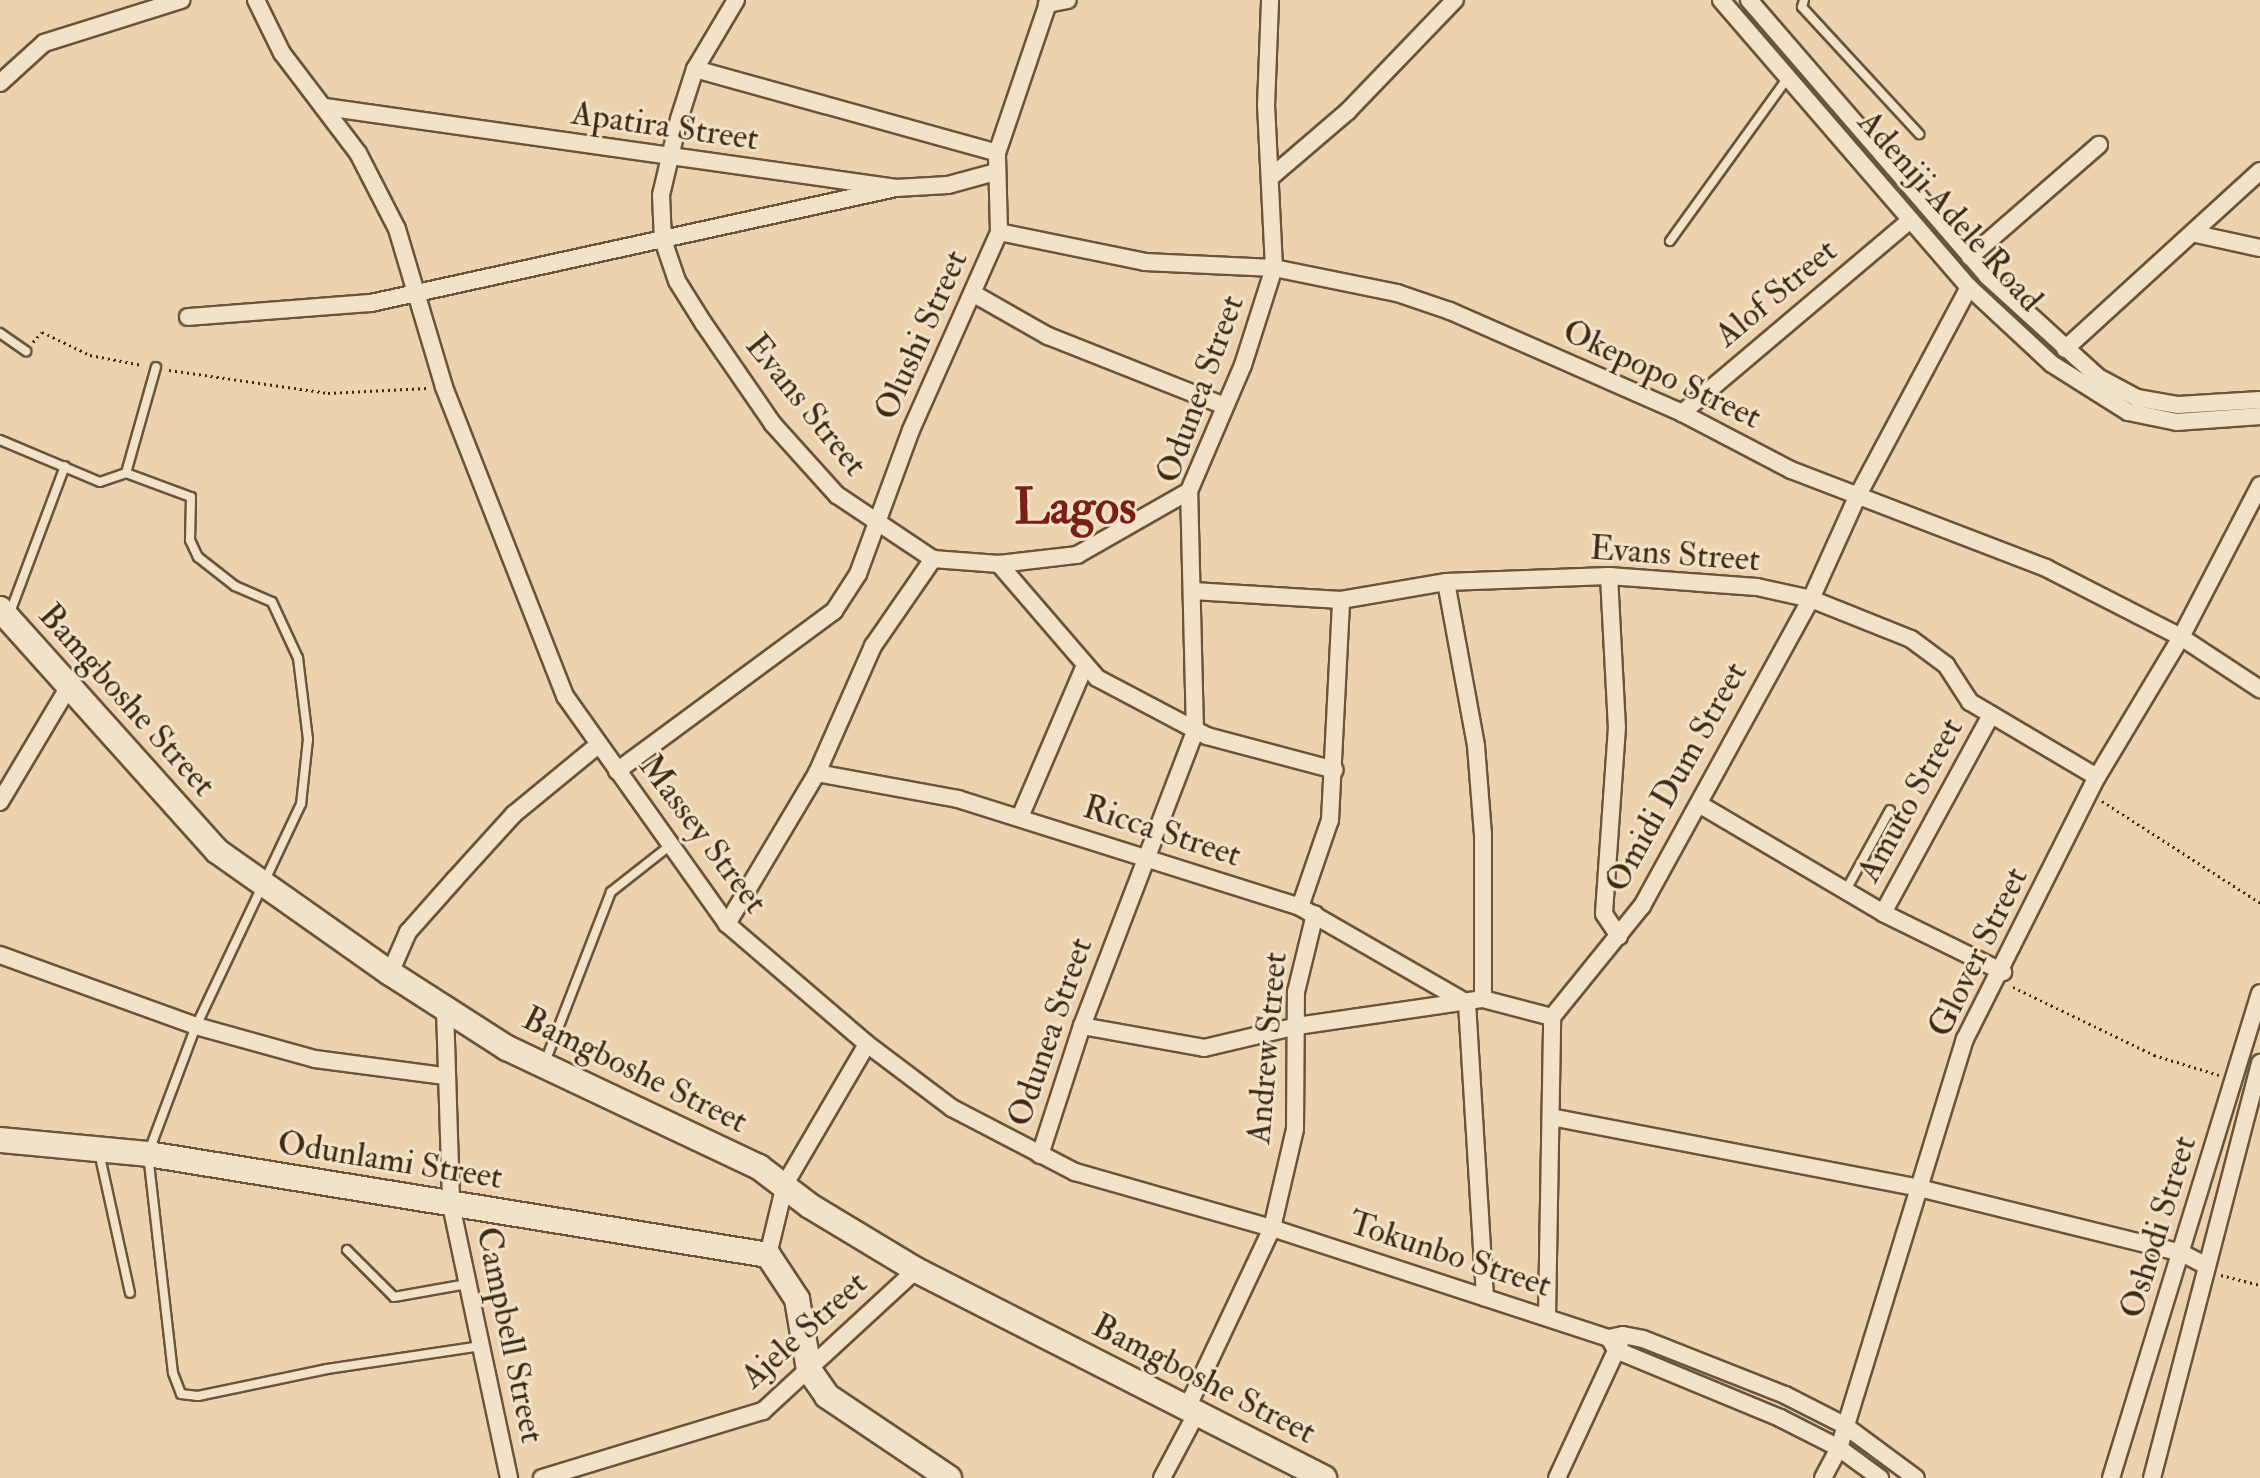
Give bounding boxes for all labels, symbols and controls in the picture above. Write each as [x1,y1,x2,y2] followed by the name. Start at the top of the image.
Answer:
[569,93,761,159] street label: Apatira Street
[1849,102,2051,320] street label: Adeniji Adele Road
[1707,230,1845,356] street label: Alof Street
[866,244,976,426] street label: Olushi Street
[1147,290,1253,488] street label: Odunea Street
[1557,310,1767,438] street label: Okepopo Street
[736,326,876,484] street label: Evans Street
[1014,478,1136,538] district label: Lagos
[1589,528,1761,580] street label: Evans Street
[30,595,224,805] street label: Bamgboshe Street
[1596,655,1756,899] street label: Omidi Dum Street
[1848,711,1972,889] street label: Amuto Street
[630,747,776,921] street label: Massey Street
[1078,786,1246,876] street label: Ricca Street
[1919,861,2037,1043] street label: Glover Street
[999,932,1101,1132] street label: Odunea Street
[1238,950,1296,1146] street label: Andrew Street
[516,998,754,1142] street label: Bamgboshe Street
[275,1122,505,1198] street label: Odunlami Street
[2111,1131,2205,1323] street label: Oshodi Street
[1344,1202,1556,1306] street label: Tokunbo Street
[467,1223,553,1447] street label: Campbell Street
[733,1263,875,1397] street label: Ajele Street
[1086,1305,1322,1453] street label: Bamgboshe Street

